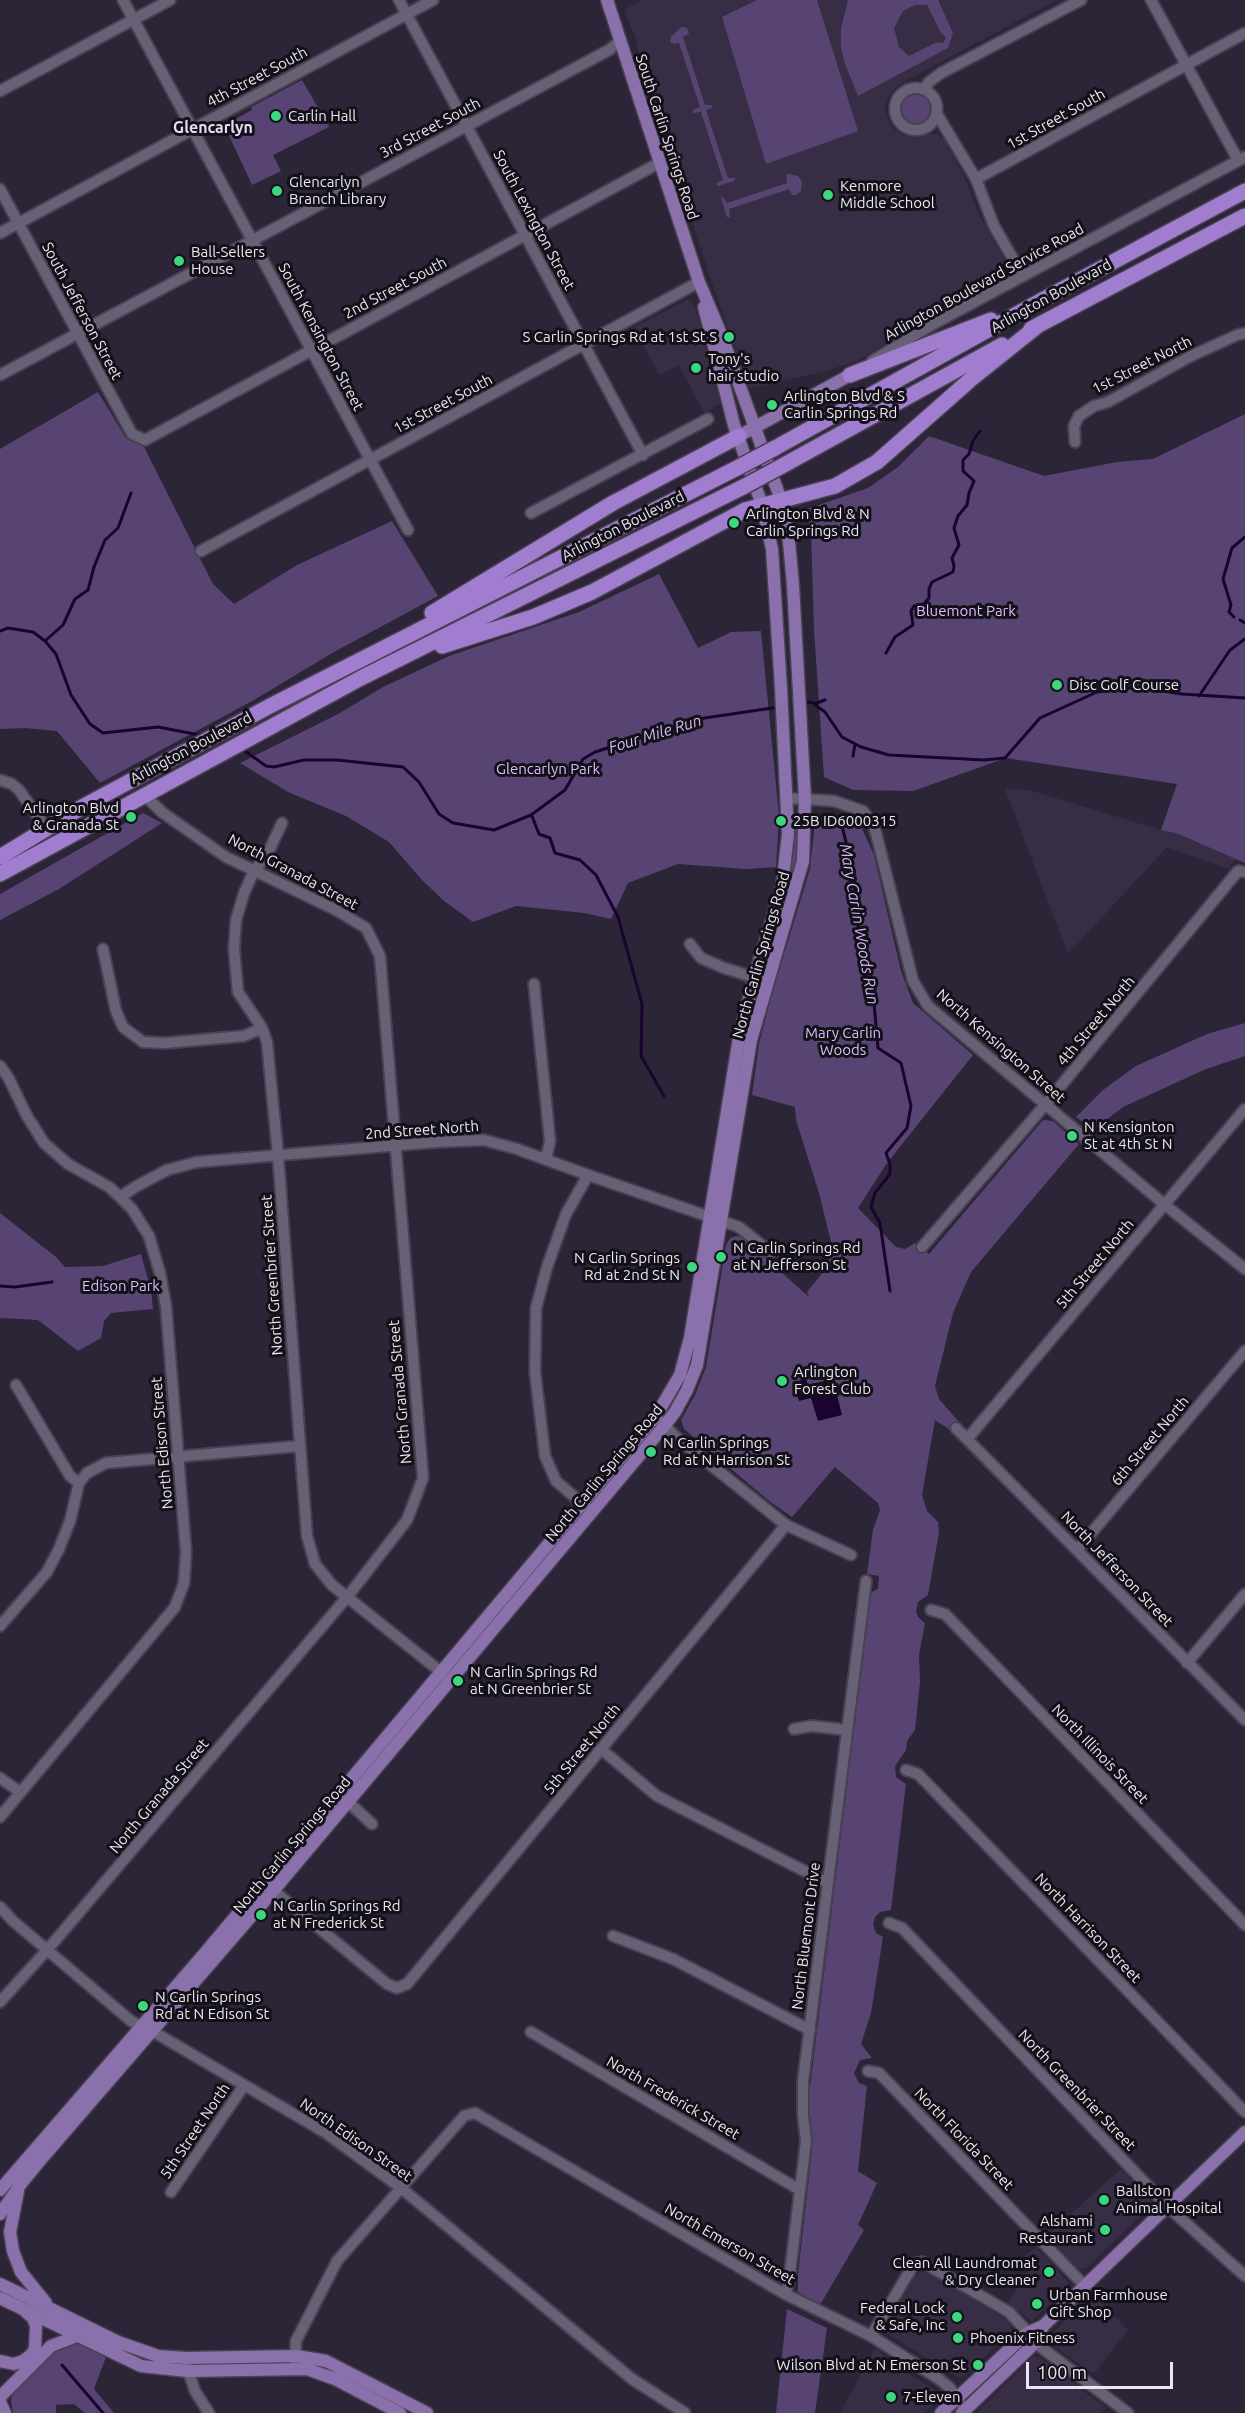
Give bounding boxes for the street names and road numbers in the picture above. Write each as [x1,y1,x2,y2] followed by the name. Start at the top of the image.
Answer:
[204,43,310,111] street label: 4th Street South
[632,52,702,222] street label: South Carlin Springs Road
[1004,85,1108,153] street label: 1st Street South
[377,94,483,162] street label: 3rd Street South
[489,147,579,293] street label: South Lexington Street
[881,220,1087,344] street label: Arlington Boulevard Service Road
[38,239,126,383] street label: South Jefferson Street
[340,253,450,323] street label: 2nd Street South
[987,255,1115,337] street label: Arlington Boulevard
[274,260,368,414] street label: South Kensington Street
[1089,332,1195,398] street label: 1st Street North
[391,370,495,438] street label: 1st Street South
[559,487,687,565] street label: Arlington Boulevard
[127,708,255,788] street label: Arlington Boulevard
[225,830,361,914] street label: North Granada Street
[729,869,793,1041] street label: North Carlin Springs Road
[1053,973,1139,1069] street label: 4th Street North
[933,985,1069,1107] street label: North Kensington Street
[364,1117,480,1143] street label: 2nd Street North
[257,1194,287,1356] street label: North Greenbrier Street
[1052,1216,1138,1312] street label: 5th Street North
[385,1319,415,1465] street label: North Granada Street
[147,1376,177,1510] street label: North Edison Street
[1107,1393,1193,1489] street label: 6th Street North
[542,1401,666,1545] street label: North Carlin Springs Road
[1057,1508,1177,1630] street label: North Jefferson Street
[540,1700,624,1798] street label: 5th Street North
[1048,1701,1152,1807] street label: North Illinois Street
[106,1735,212,1857] street label: North Granada Street
[230,1773,354,1917] street label: North Carlin Springs Road
[788,1861,824,2011] street label: North Bluemont Drive
[1031,1869,1145,1987] street label: North Harrison Street
[1015,2026,1139,2154] street label: North Greenbrier Street
[603,2052,743,2144] street label: North Frederick Street
[156,2080,234,2182] street label: 5th Street North
[911,2084,1017,2194] street label: North Florida Street
[296,2095,416,2185] street label: North Edison Street
[662,2199,798,2289] street label: North Emerson Street

